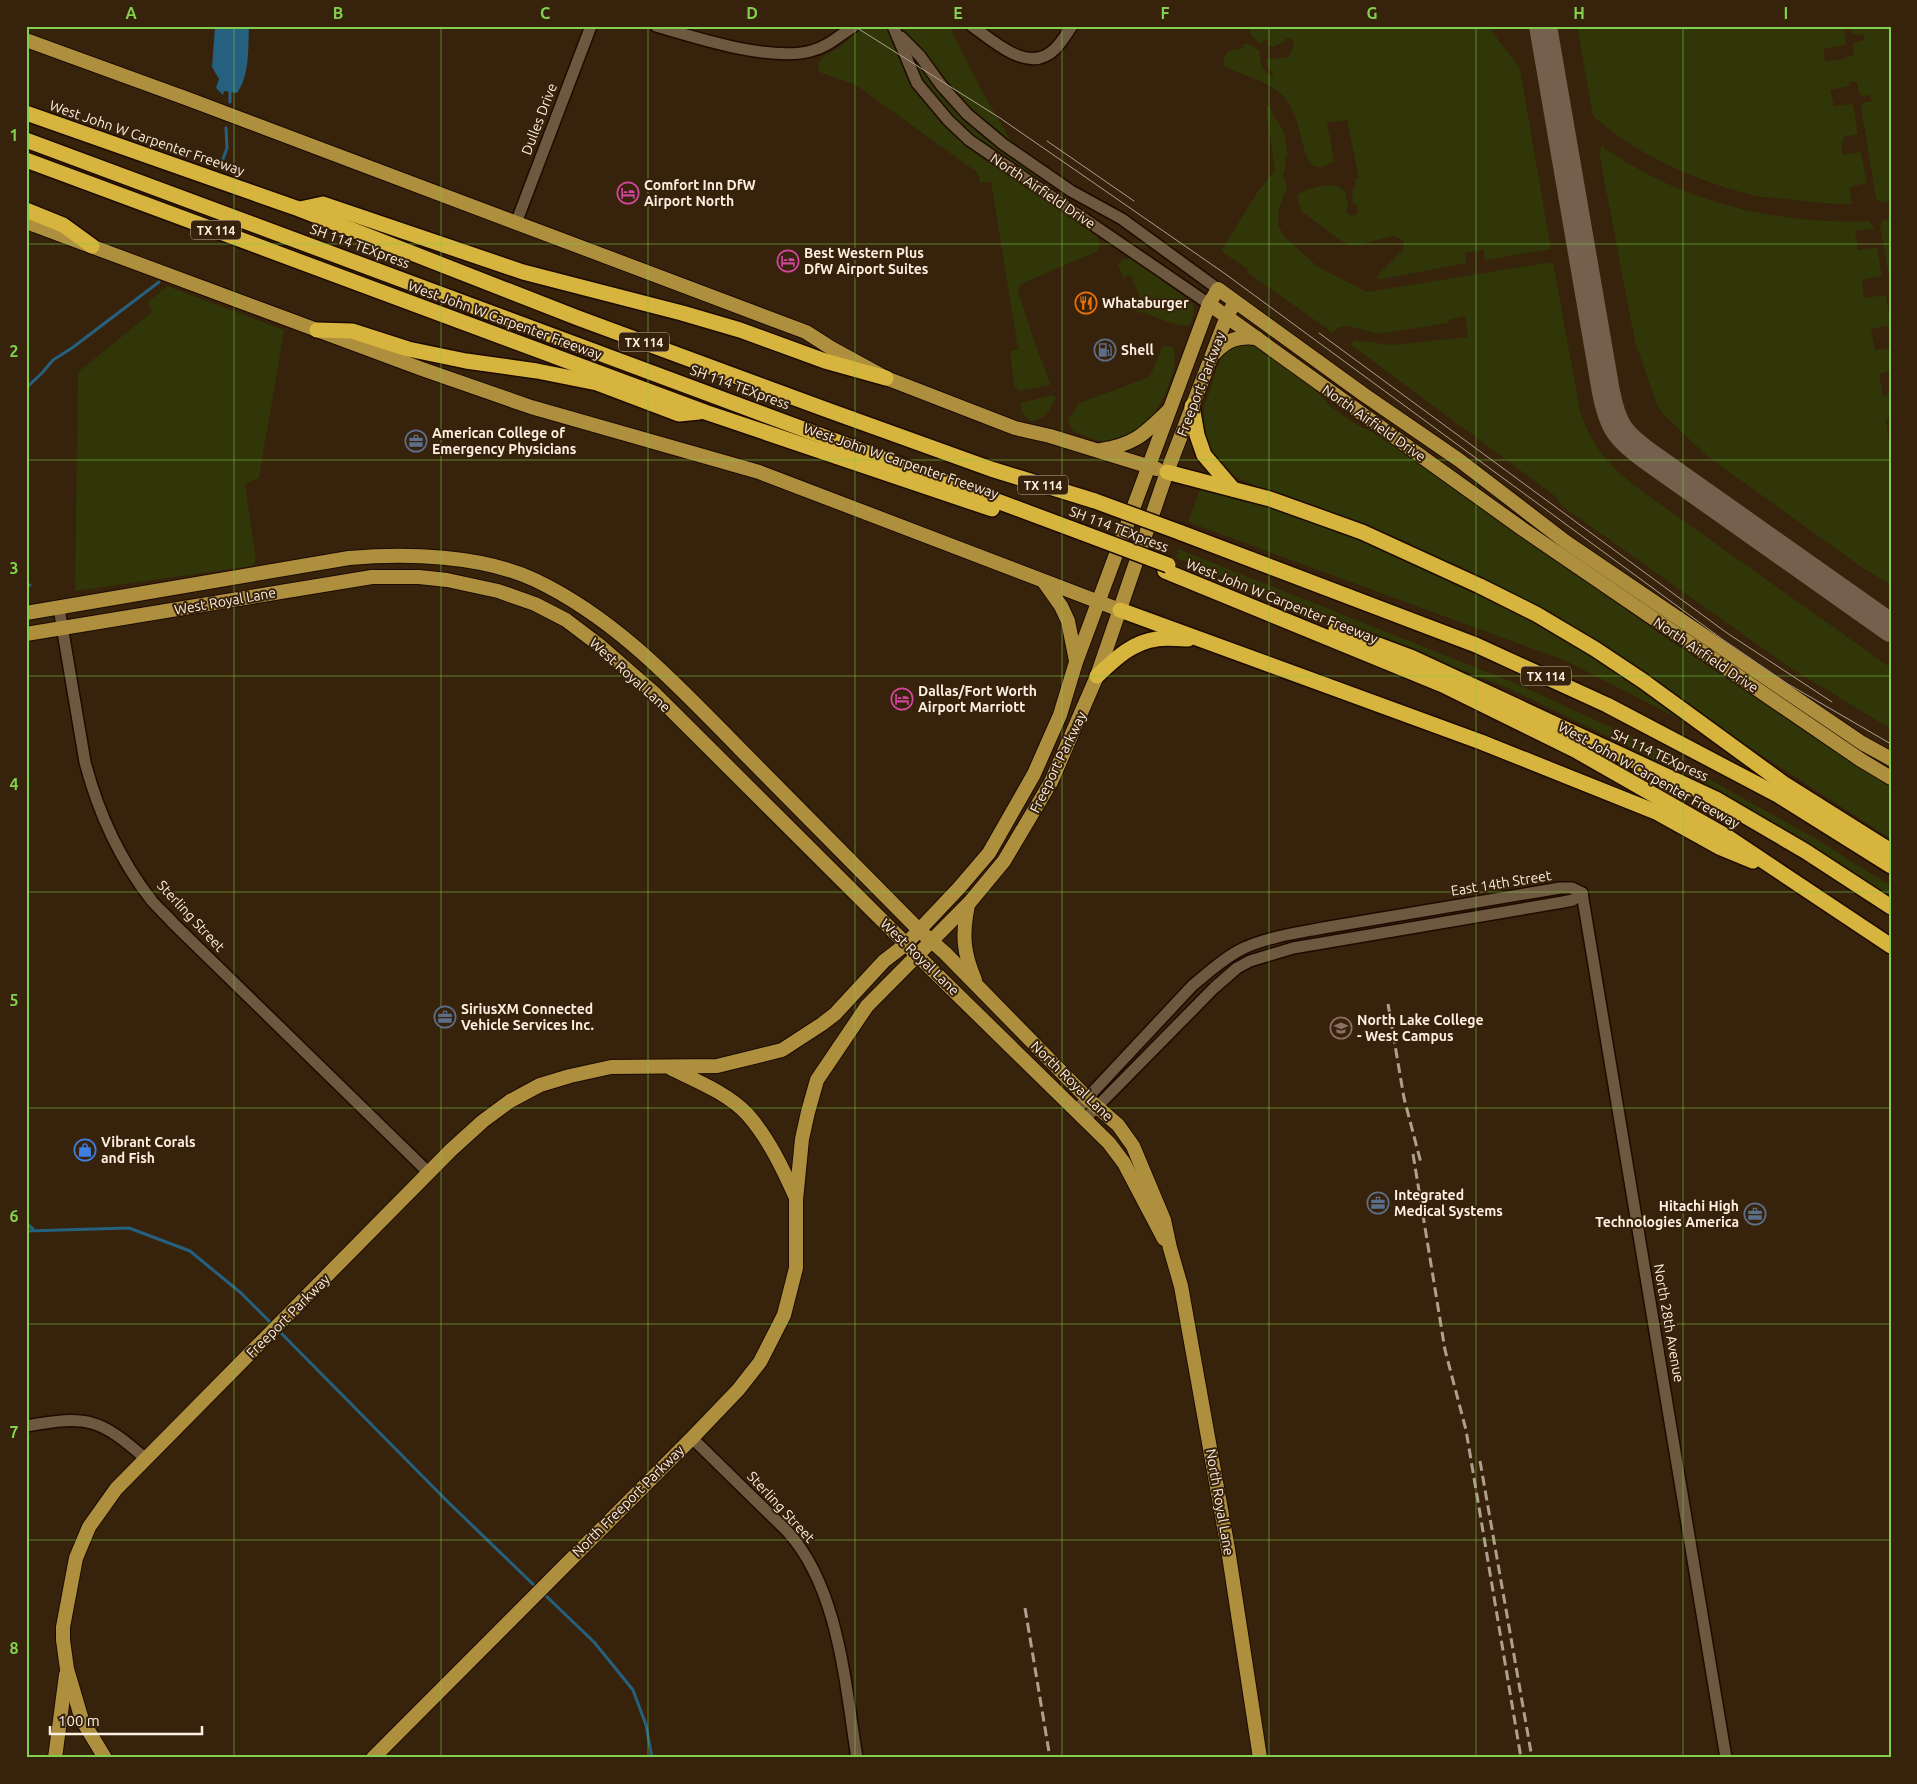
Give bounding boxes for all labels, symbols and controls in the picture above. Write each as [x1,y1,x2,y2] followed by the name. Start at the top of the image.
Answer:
[125,4,137,22] text: A
[333,4,343,22] text: B
[540,4,550,22] text: C
[746,4,758,22] text: D
[953,4,963,22] text: E
[1161,4,1170,22] text: F
[1366,4,1378,22] text: G
[1573,4,1585,22] text: H
[1784,4,1788,22] text: I
[518,81,560,157] street label: Dulles Drive
[47,97,247,179] street label: West John W Carpenter Freeway
[9,126,19,144] text: 1
[988,150,1098,232] street label: North Airfield Drive
[644,177,756,209] place label: Comfort Inn DfW Airport North
[616,181,640,205] hotel icon: Comfort Inn DfW Airport North
[191,220,241,240] road number: TX 114
[308,221,412,271] street label: SH 114 TEXpress
[804,245,929,277] place label: Best Western Plus DfW Airport Suites
[776,249,800,273] hotel icon: Best Western Plus DfW Airport Suites
[406,277,604,363] street label: West John W Carpenter Freeway
[1074,291,1098,315] restaurant icon: Whataburger
[1102,295,1189,311] place label: Whataburger
[1174,329,1228,439] street label: Freeport Parkway
[619,332,669,352] road number: TX 114
[1093,338,1117,362] fuel station icon: Shell
[9,342,19,360] text: 2
[1121,342,1154,358] place label: Shell
[688,362,792,412] street label: SH 114 TEXpress
[1319,381,1429,465] street label: North Airfield Drive
[801,420,1001,502] street label: West John W Carpenter Freeway
[432,425,577,457] place label: American College of Emergency Physicians
[404,429,428,453] office icon: American College of Emergency Physicians
[1018,476,1068,494] road number: TX 114
[1067,503,1171,555] street label: SH 114 TEXpress
[1184,555,1380,647] street label: West John W Carpenter Freeway
[9,559,19,577] text: 3
[173,584,277,618] street label: West Royal Lane
[1651,614,1761,696] street label: North Airfield Drive
[586,635,674,715] street label: West Royal Lane
[1521,666,1571,686] road number: TX 114
[918,683,1037,715] place label: Dallas/Fort Worth Airport Marriott
[890,687,914,711] hotel icon: Dallas/Fort Worth Airport Marriott
[1027,708,1090,815] street label: Freeport Parkway
[1555,718,1743,832] street label: West John W Carpenter Freeway
[1609,726,1711,784] street label: SH 114 TEXpress
[9,775,19,793] text: 4
[1450,867,1553,899] street label: East 14th Street
[154,877,228,955] street label: Sterling Street
[877,915,963,999] street label: West Royal Lane
[9,991,19,1009] text: 5
[461,1001,594,1033] place label: SiriusXM Connected Vehicle Services Inc.
[433,1005,457,1029] office icon: SiriusXM Connected Vehicle Services Inc.
[1357,1012,1484,1044] place label: North Lake College - West Campus
[1329,1016,1353,1040] school or university icon: North Lake College - West Campus
[1028,1038,1116,1124] street label: North Royal Lane
[101,1134,196,1166] place label: Vibrant Corals and Fish
[73,1138,97,1162] shop icon: Vibrant Corals and Fish
[1394,1187,1503,1219] place label: Integrated Medical Systems
[1366,1191,1390,1215] office icon: Integrated Medical Systems
[1595,1198,1739,1230] place label: Hitachi High Technologies America
[1743,1202,1767,1226] office icon: Hitachi High Technologies America
[9,1207,19,1225] text: 6
[1651,1263,1687,1383] street label: North 28th Avenue
[243,1271,333,1361] street label: Freeport Parkway
[9,1423,19,1441] text: 7
[569,1442,687,1560] street label: North Freeport Parkway
[1203,1447,1237,1557] street label: North Royal Lane
[744,1468,818,1546] street label: Sterling Street
[9,1639,19,1657] text: 8
[50,1704,202,1736] scale bar
[58,1712,100,1729] text: 100 m

